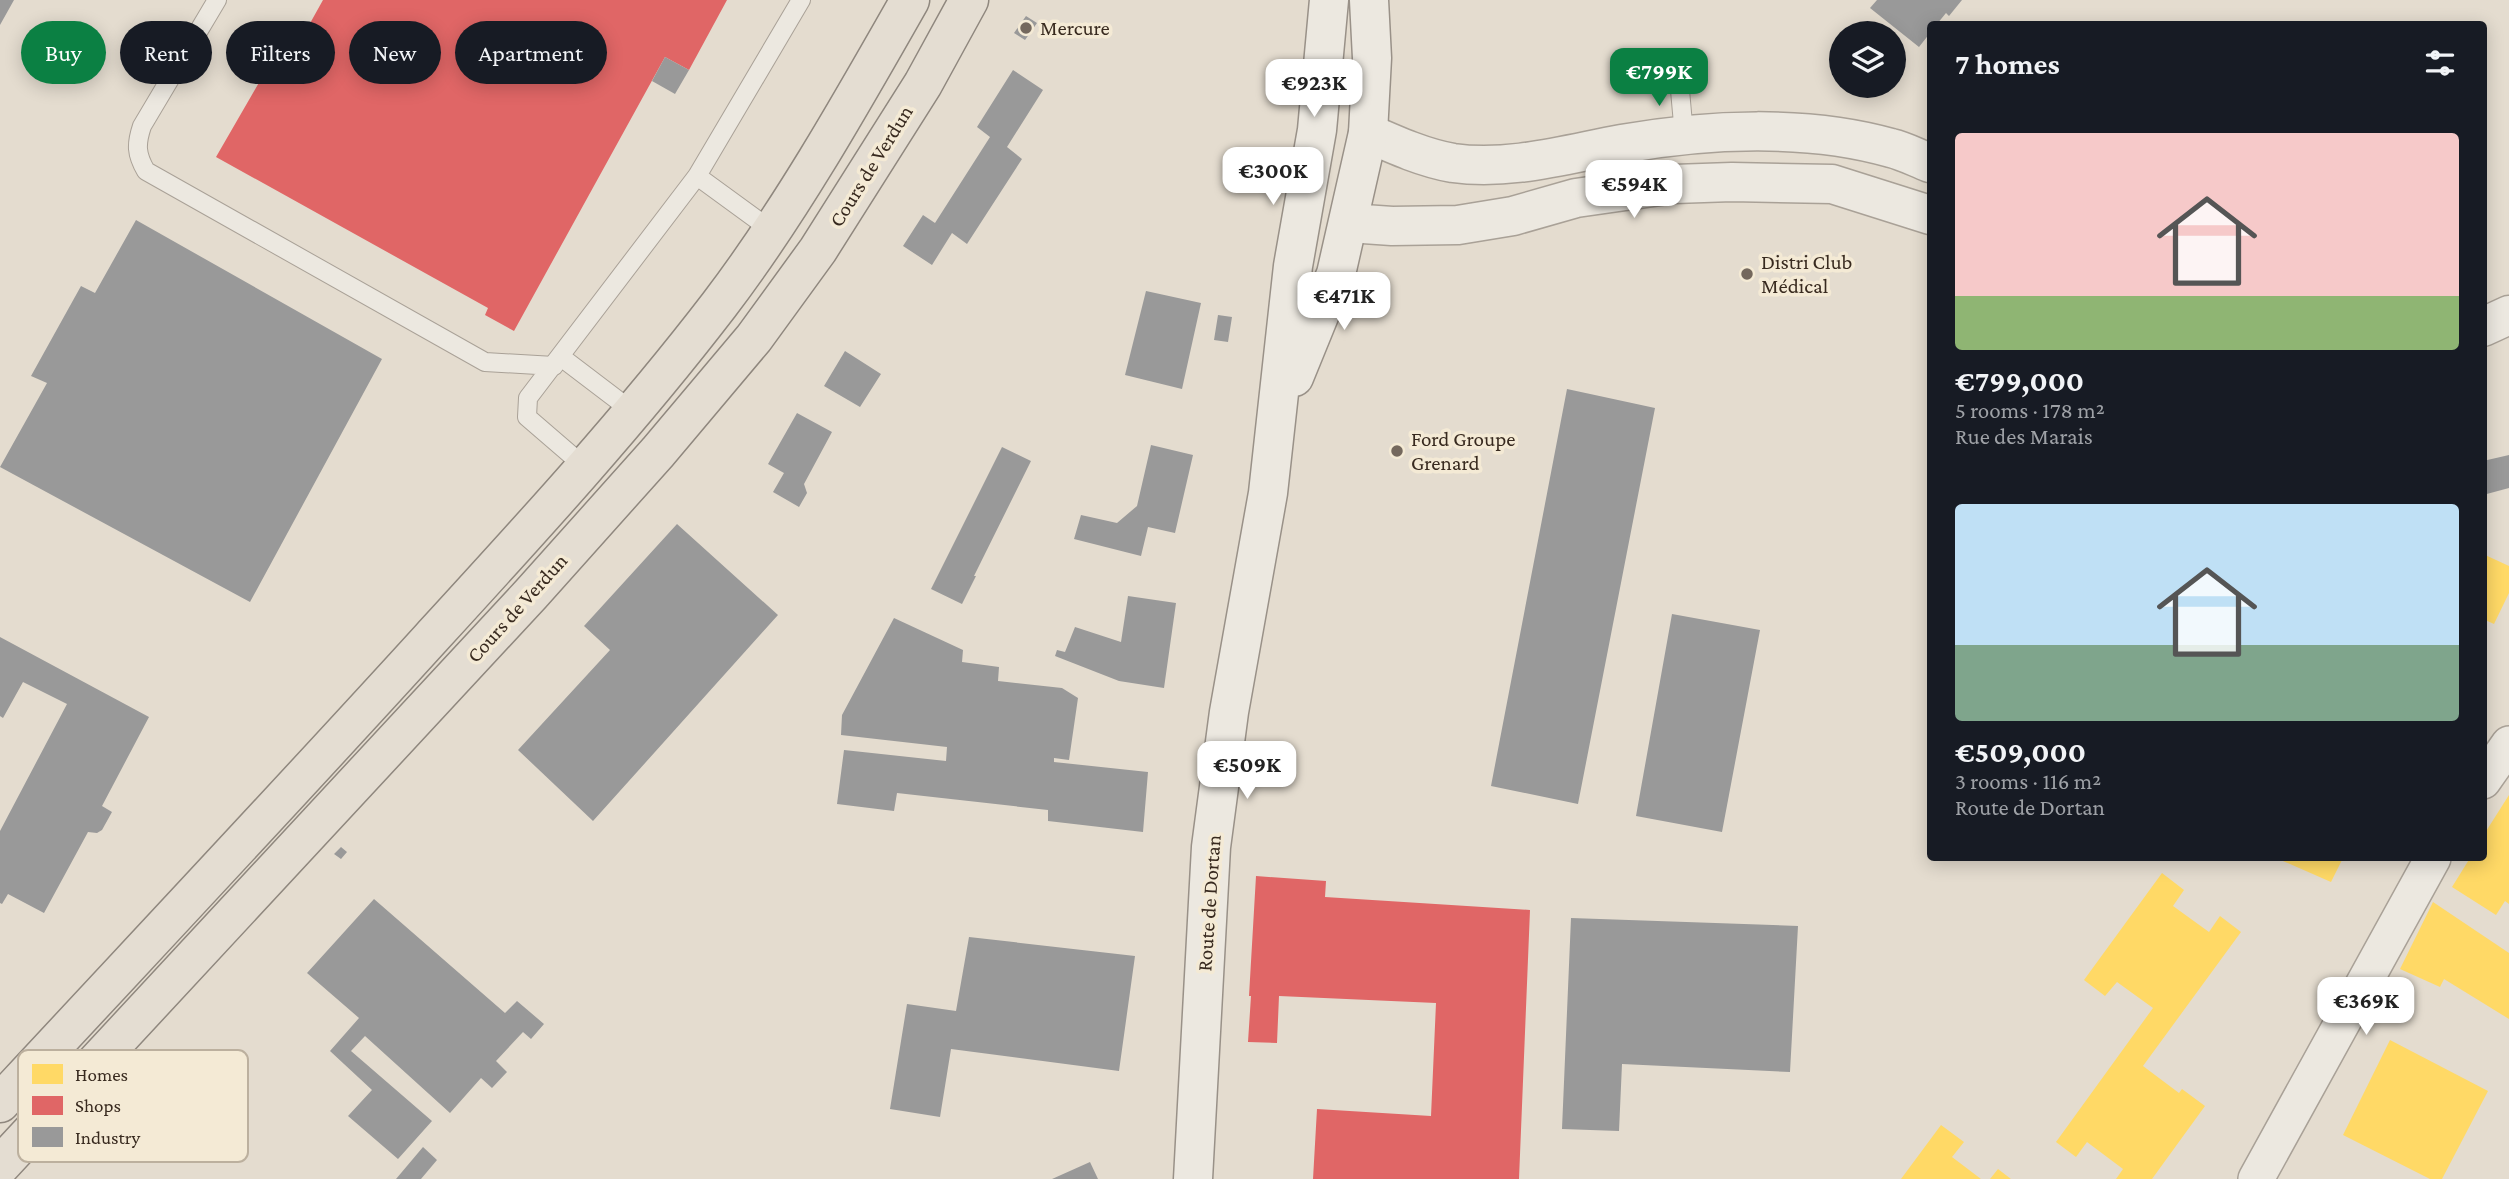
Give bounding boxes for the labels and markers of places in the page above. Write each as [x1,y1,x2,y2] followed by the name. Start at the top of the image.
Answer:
[1040,16,1110,40] place label: Mercure
[1018,20,1034,36] marker: Mercure
[1610,48,1708,108] pin: €799K
[1265,60,1363,119] pin: €923K
[1224,148,1322,207] pin: €300K
[1585,160,1683,220] pin: €594K
[1761,250,1852,298] place label: Distri Club Médical
[1739,266,1755,282] marker: Distri Club Médical
[1295,272,1393,332] pin: €471K
[1411,427,1515,475] place label: Ford Groupe Grenard
[1389,443,1405,459] marker: Ford Groupe Grenard
[1198,742,1296,801] pin: €509K
[2317,978,2415,1037] pin: €369K

